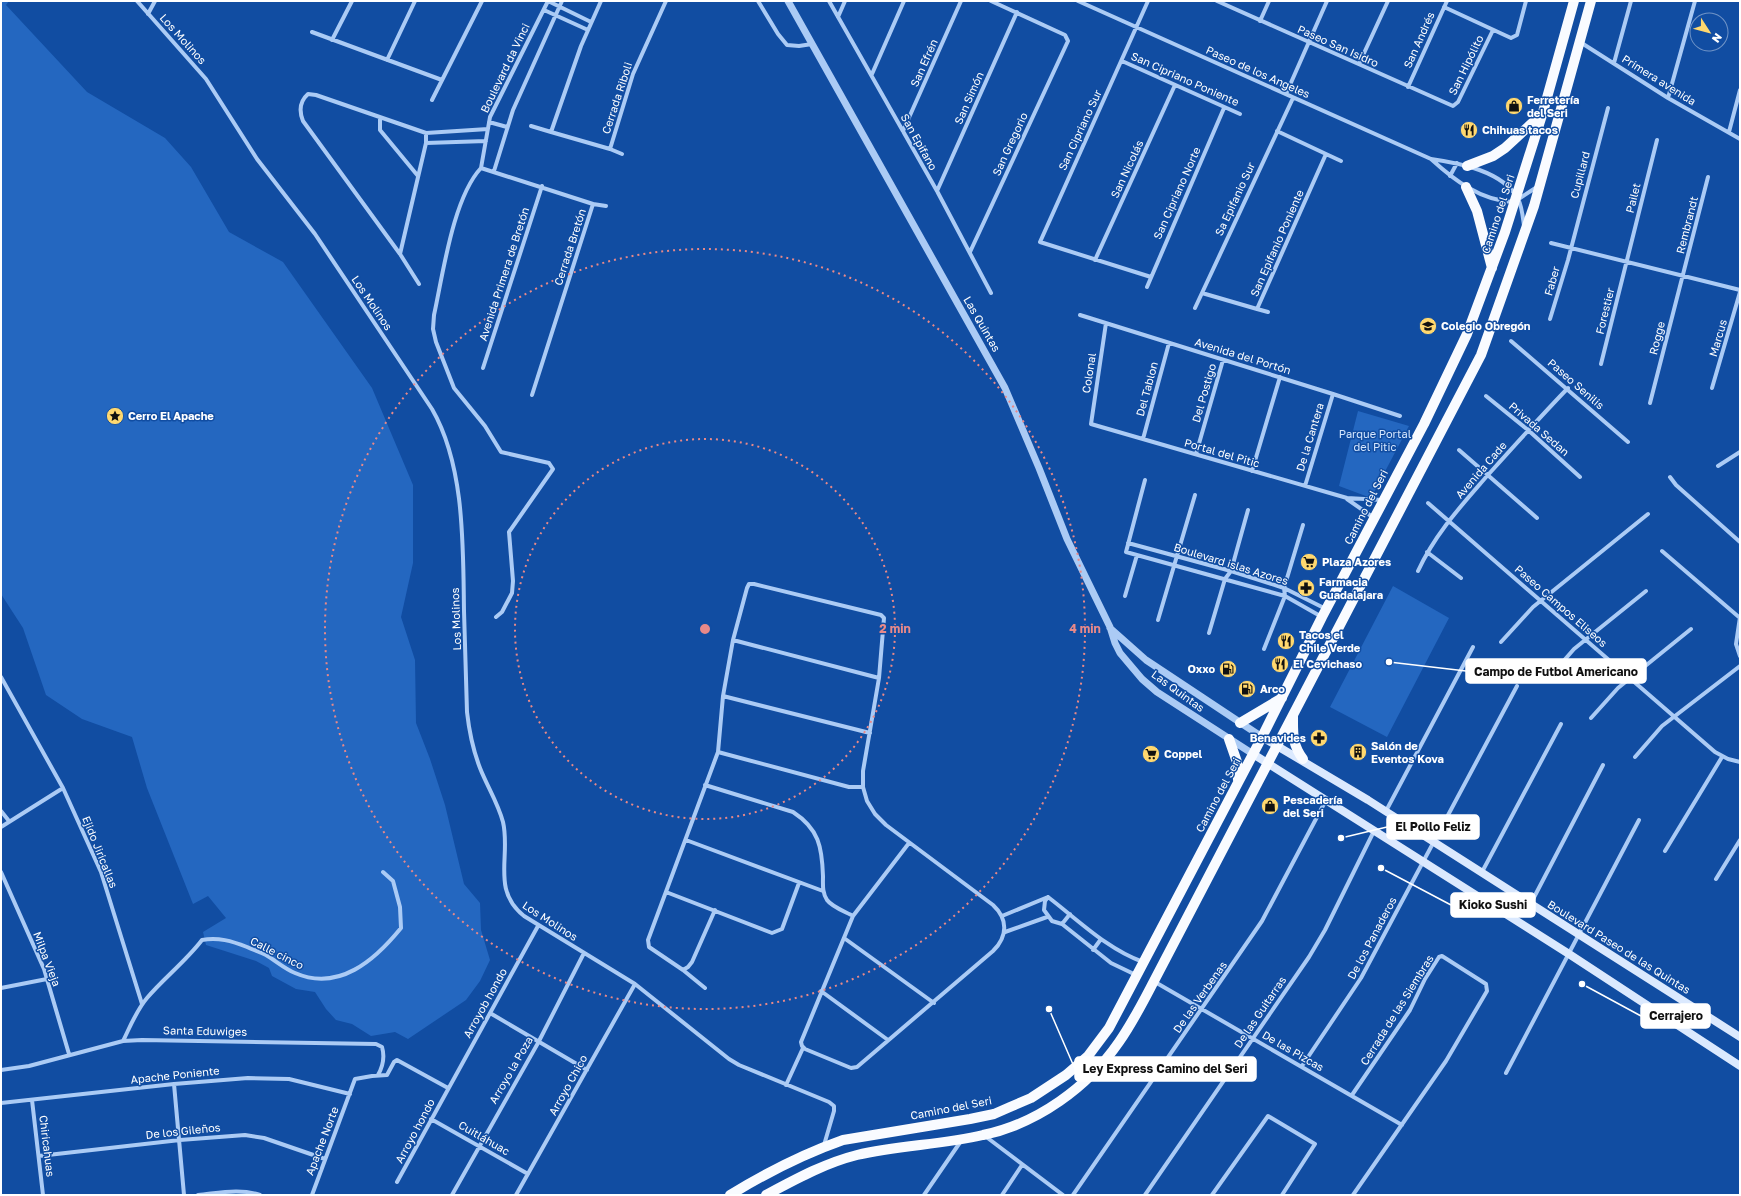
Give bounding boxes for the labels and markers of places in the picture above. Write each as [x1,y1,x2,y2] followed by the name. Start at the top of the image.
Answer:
[1527,93,1579,119] place label: Ferretería del Seri
[1504,96,1524,116] shop icon: Ferretería del Seri
[1459,120,1479,140] restaurant icon: Chihuas tacos
[1482,123,1558,136] place label: Chihuas tacos
[1418,316,1438,336] school or university icon: Colegio Obregón
[1441,319,1531,332] place label: Colegio Obregón
[105,406,125,426] place icon: Cerro El Apache
[128,409,214,422] place label: Cerro El Apache
[1299,552,1319,572] supermarket icon: Plaza Azores
[1322,555,1391,568] place label: Plaza Azores
[1319,575,1383,601] place label: Farmacia Guadalajara
[1296,578,1316,598] pharmacy icon: Farmacia Guadalajara
[698,622,712,636] centre of rings
[1299,628,1361,654] place label: Tacos el Chile Verde
[1276,631,1296,651] restaurant icon: Tacos el Chile Verde
[1270,654,1290,674] restaurant icon: El Cevichaso
[1293,657,1363,670] place label: El Cevichaso
[1218,659,1238,679] fuel station icon: Oxxo
[1466,659,1646,683] callout: Campo de Futbol Americano
[1187,662,1215,675] place label: Oxxo
[1237,679,1257,699] fuel station icon: Arco
[1260,682,1285,695] place label: Arco
[1309,728,1329,748] pharmacy icon: Benavides
[1250,731,1306,744] place label: Benavides
[1371,739,1444,765] place label: Salón de Eventos Kova
[1348,742,1368,762] building icon: Salón de Eventos Kova
[1141,744,1161,764] supermarket icon: Coppel
[1164,747,1202,760] place label: Coppel
[1283,793,1343,819] place label: Pescadería del Seri
[1260,796,1280,816] shop icon: Pescadería del Seri
[1387,815,1479,839] callout: El Pollo Feliz
[1451,893,1535,917] callout: Kioko Sushi
[1641,1004,1710,1028] callout: Cerrajero
[1075,1057,1256,1081] callout: Ley Express Camino del Seri

